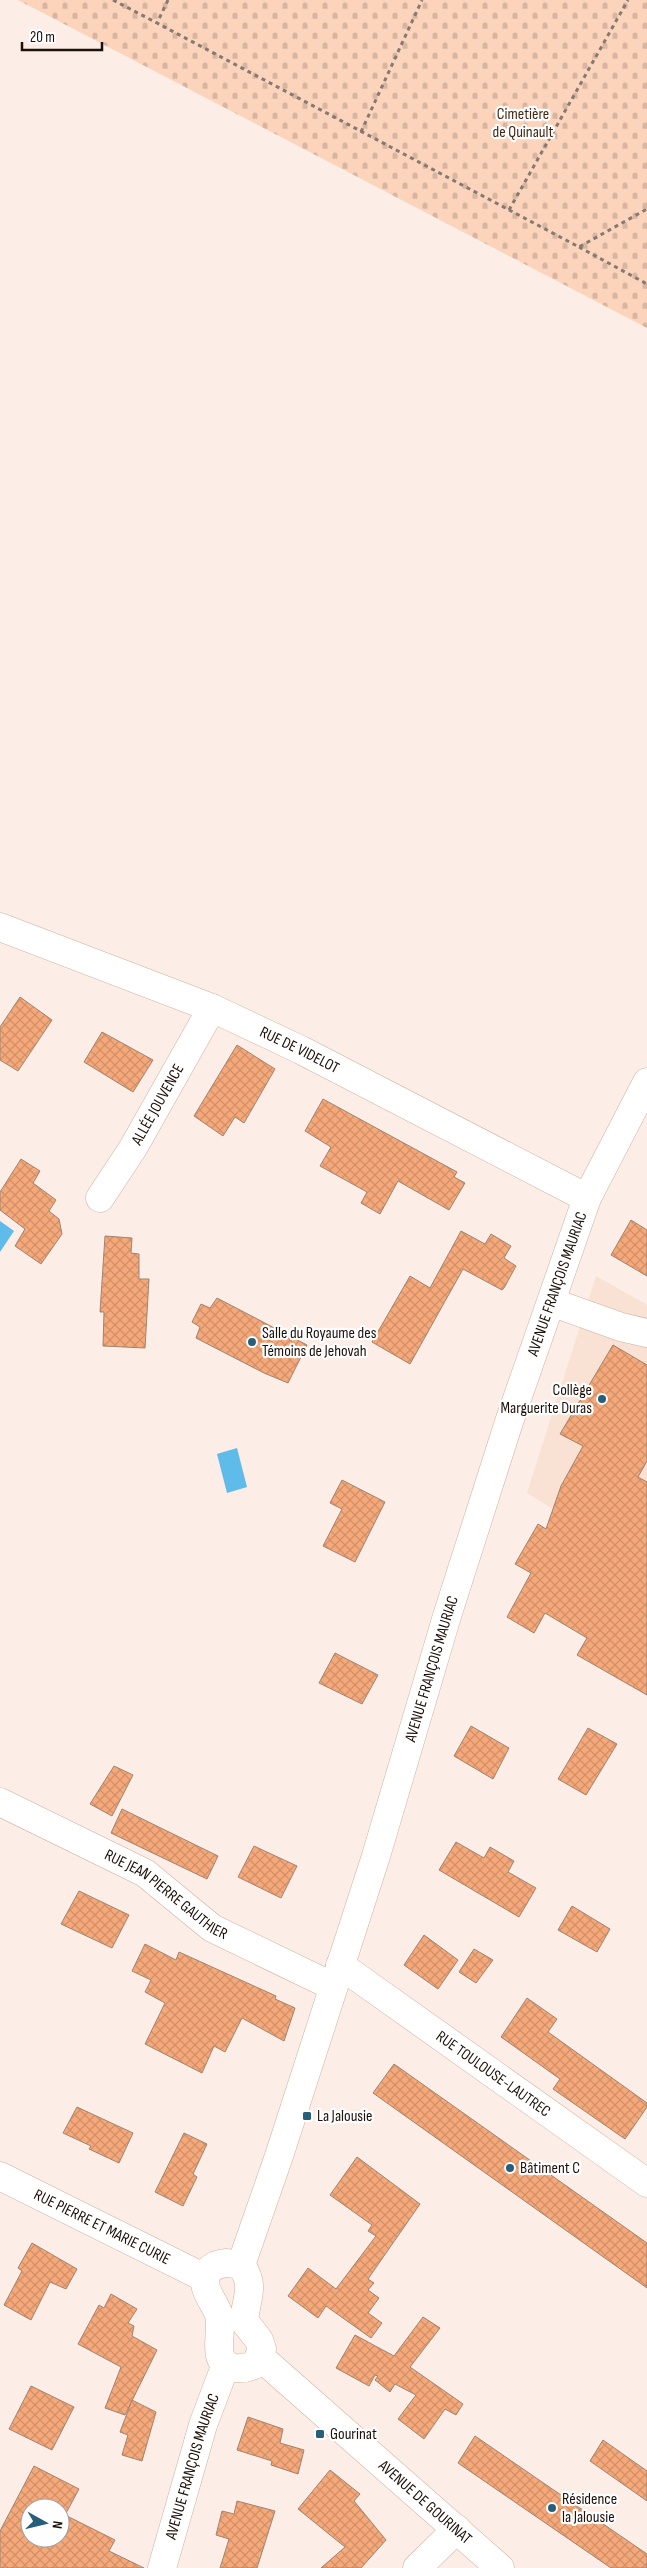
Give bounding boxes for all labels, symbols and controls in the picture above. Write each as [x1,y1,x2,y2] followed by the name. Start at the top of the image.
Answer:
[22,20,102,52] scale bar
[30,28,55,47] text: 20 m
[493,105,553,142] park label: Cimetière de Quinault
[257,1022,343,1078] street label: RUE DE VIDELOT
[127,1061,188,1149] street label: ALLÉE JOUVENCE
[523,1209,591,1359] street label: AVENUE FRANÇOIS MAURIAC
[262,1324,377,1361] place label: Salle du Royaume des Témoins de Jehovah
[246,1336,258,1348] marker: Salle du Royaume des Témoins de Jehovah
[501,1381,592,1418] place label: Collège Marguerite Duras
[596,1393,608,1405] marker: Collège Marguerite Duras
[401,1593,462,1745] street label: AVENUE FRANÇOIS MAURIAC
[101,1845,231,1944] street label: RUE JEAN PIERRE GAUTHIER
[432,2027,554,2121] street label: RUE TOULOUSE-LAUTREC
[317,2107,373,2126] place label: La Jalousie
[301,2110,313,2122] marker: La Jalousie
[520,2159,580,2178] place label: Bâtiment C
[504,2162,516,2174] marker: Bâtiment C
[31,2185,173,2269] street label: RUE PIERRE ET MARIE CURIE
[161,2391,224,2543] street label: AVENUE FRANÇOIS MAURIAC
[330,2425,377,2444] place label: Gourinat
[314,2428,326,2440] marker: Gourinat
[374,2456,476,2549] street label: AVENUE DE GOURINAT
[562,2490,617,2527] place label: Résidence la Jalousie
[20,2498,70,2548] north arrow
[546,2502,558,2514] marker: Résidence la Jalousie
[48,2520,66,2530] text: N

